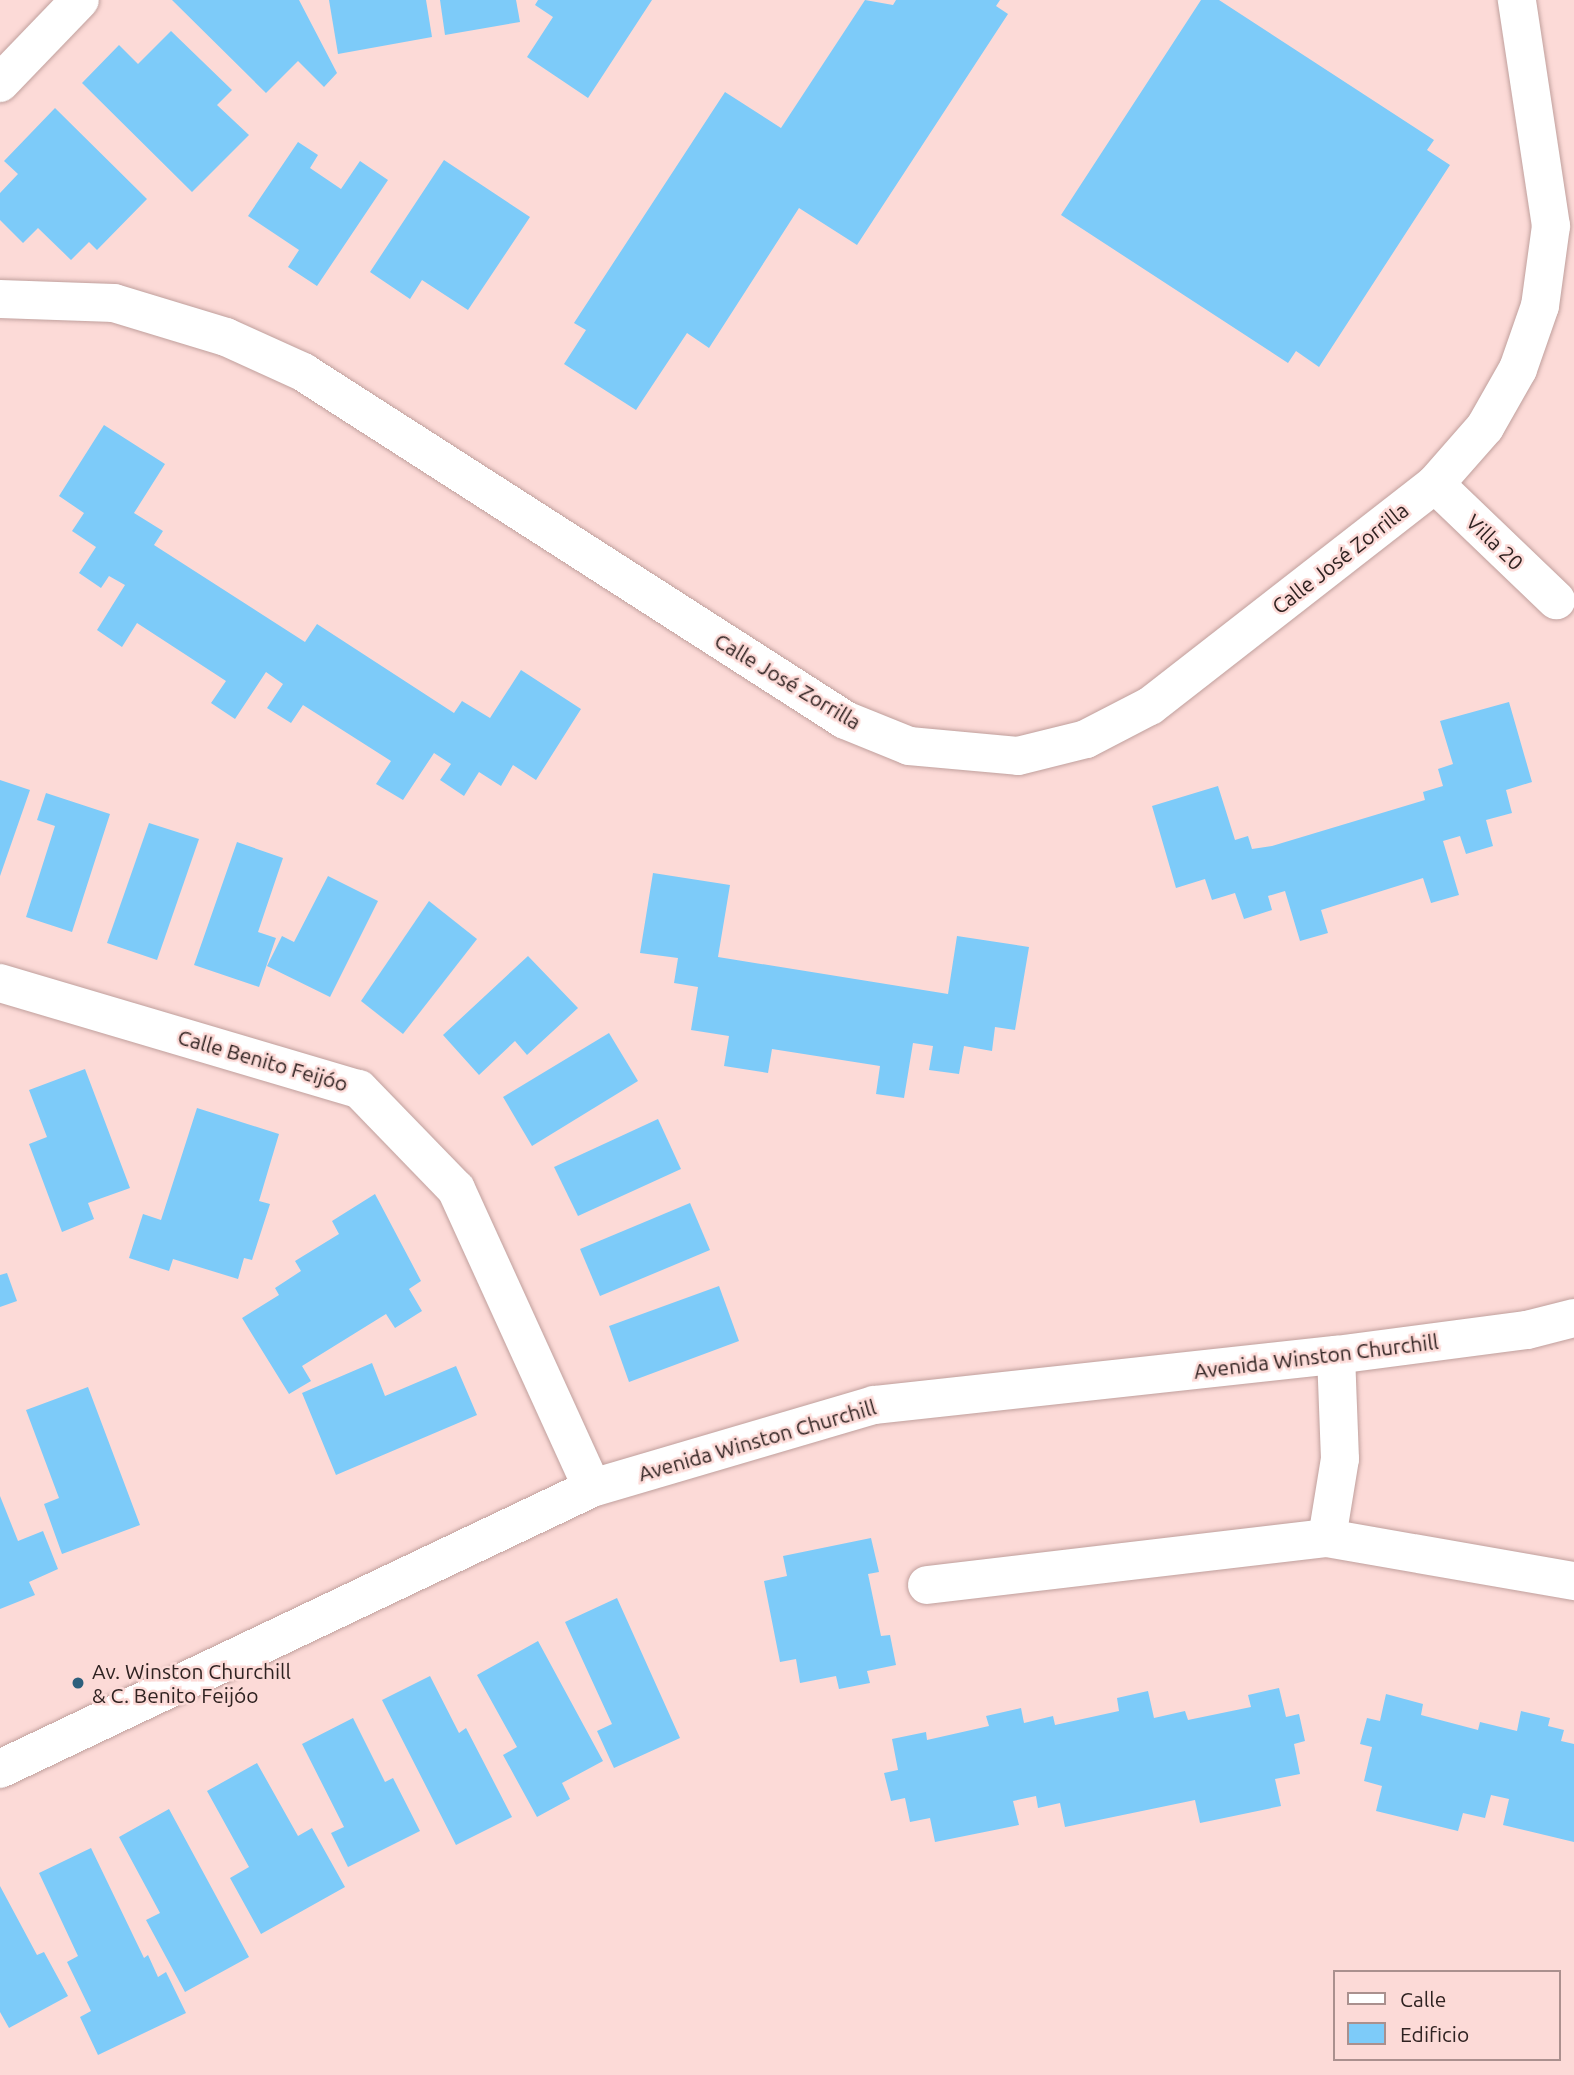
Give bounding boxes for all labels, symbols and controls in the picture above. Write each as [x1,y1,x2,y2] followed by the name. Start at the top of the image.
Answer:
[1267,497,1413,619] street label: Calle José Zorrilla
[1461,509,1529,575] street label: Villa 20
[710,627,866,735] street label: Calle José Zorrilla
[175,1024,351,1096] street label: Calle Benito Feijóo
[1192,1328,1440,1384] street label: Avenida Winston Churchill
[635,1394,879,1486] street label: Avenida Winston Churchill
[92,1658,291,1708] place label: Av. Winston Churchill & C. Benito Feijóo
[70,1675,86,1691] marker: Av. Winston Churchill & C. Benito Feijóo
[1332,1970,1560,2061] legend
[1400,1987,1446,2011] text: Calle
[1400,2022,1469,2046] text: Edificio

